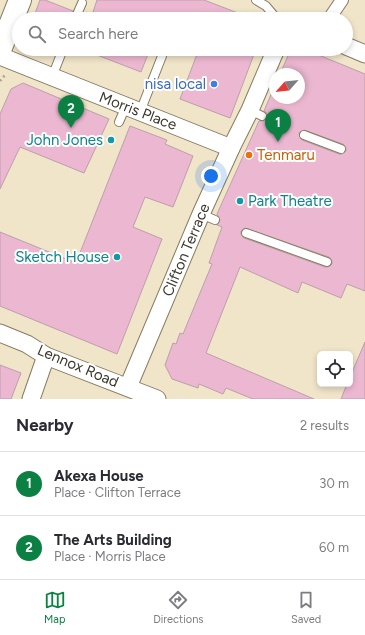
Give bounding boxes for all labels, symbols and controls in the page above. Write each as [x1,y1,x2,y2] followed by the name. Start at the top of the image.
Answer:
[12,12,353,56] search box
[26,23,48,45] icon: search
[58,25,138,43] text: Search here
[269,68,305,104] north arrow
[145,75,206,93] place label: nisa local
[209,79,219,89] marker: nisa local
[97,88,179,134] street label: Morris Place
[58,95,84,128] pin: 2
[265,109,291,142] pin: 1
[26,131,103,149] place label: John Jones
[106,135,116,145] marker: John Jones
[257,146,315,164] place label: Tenmaru
[244,150,254,160] marker: Tenmaru
[201,166,221,186] your location
[248,192,332,210] place label: Park Theatre
[235,196,245,206] marker: Park Theatre
[158,201,214,299] street label: Clifton Terrace
[15,248,109,266] place label: Sketch House
[112,252,122,262] marker: Sketch House
[35,341,121,391] street label: Lennox Road
[317,351,353,387] map controls
[317,351,353,387] button: locate
[16,415,74,435] text: Nearby
[300,418,349,433] text: 2 results
[54,467,144,485] text: Akexa House
[26,476,32,491] text: 1
[319,476,349,491] text: 30 m
[54,485,181,500] text: Place · Clifton Terrace
[54,531,172,549] text: The Arts Building
[25,540,33,555] text: 2
[319,540,349,555] text: 60 m
[54,549,166,564] text: Place · Morris Place
[44,589,66,626] tab: Map
[153,589,203,626] tab: Directions
[291,589,321,626] tab: Saved

